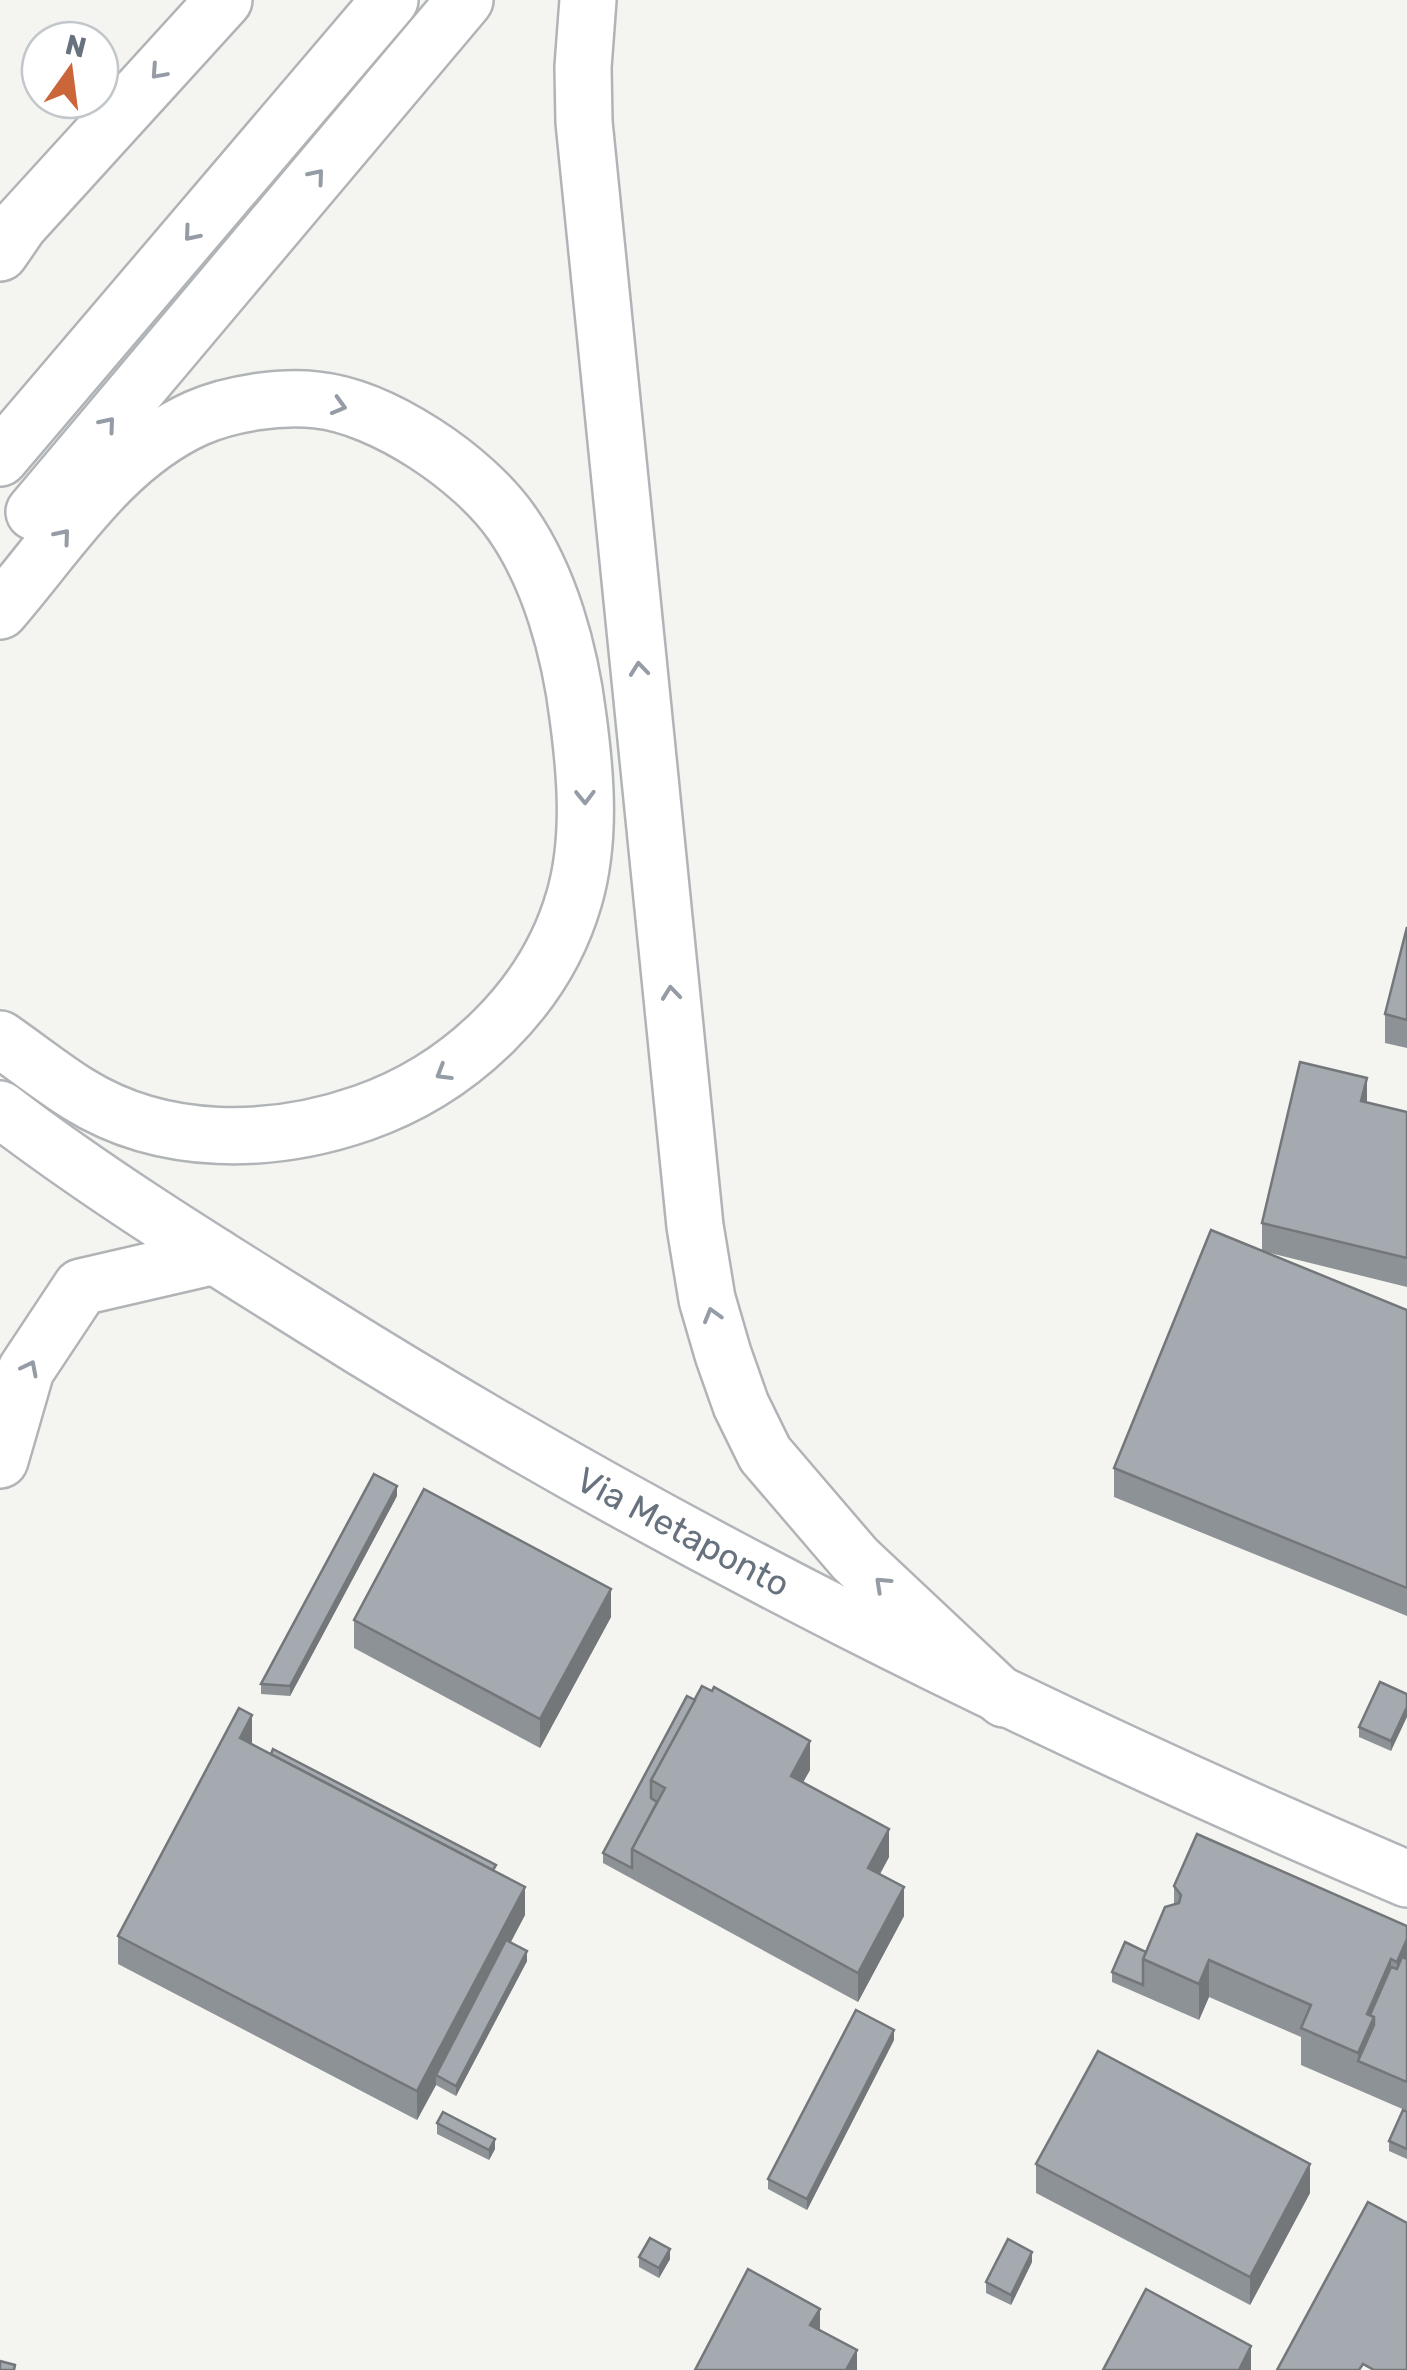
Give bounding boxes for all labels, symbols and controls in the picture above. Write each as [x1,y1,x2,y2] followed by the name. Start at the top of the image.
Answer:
[20,20,120,120] north arrow
[62,28,90,65] text: N
[152,60,170,79] one-way arrow
[305,169,323,187] one-way arrow
[184,222,202,241] one-way arrow
[330,394,347,415] one-way arrow
[96,418,114,436] one-way arrow
[51,529,69,548] one-way arrow
[629,661,650,677] one-way arrow
[574,790,596,806] one-way arrow
[661,984,683,1000] one-way arrow
[436,1061,454,1080] one-way arrow
[702,1307,723,1324] one-way arrow
[18,1360,37,1378] one-way arrow
[569,1458,797,1606] street label: Via Metaponto
[875,1578,894,1596] one-way arrow

